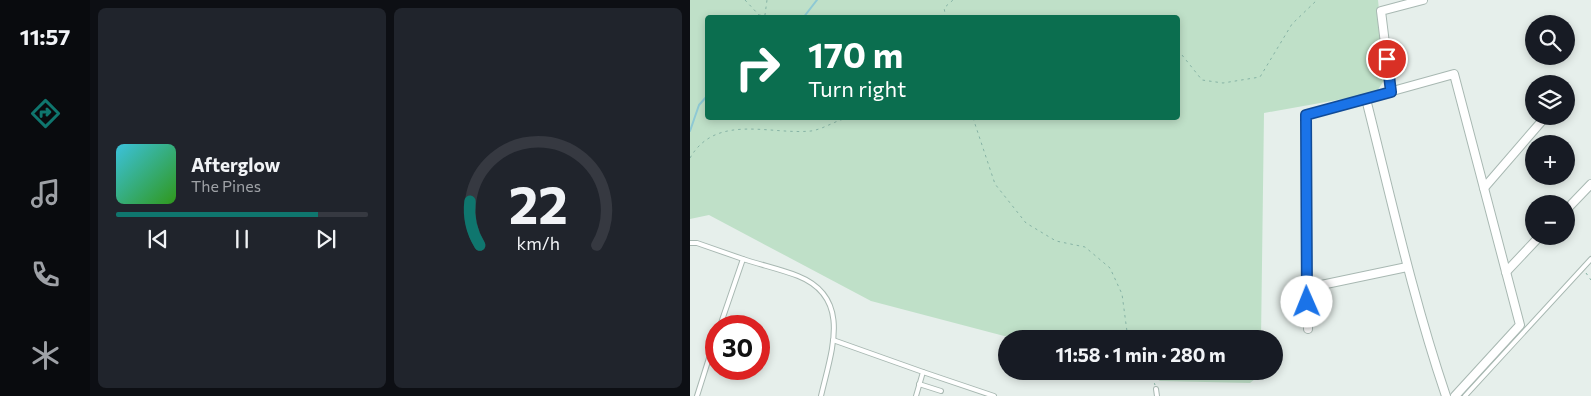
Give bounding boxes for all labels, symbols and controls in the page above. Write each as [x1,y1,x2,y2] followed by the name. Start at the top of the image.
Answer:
[1525,15,1575,245] map controls
[1525,15,1575,65] button: search
[20,23,70,50] text: 11:57
[808,32,903,75] text: 170 m
[725,35,790,100] icon: right
[1366,38,1408,80] pin
[1373,45,1401,73] icon: arrive
[808,75,906,102] text: Turn right
[1525,75,1575,125] button: layers
[28,96,63,131] icon: directions
[1525,135,1575,185] button: +
[191,153,280,176] text: Afterglow
[508,171,568,235] text: 22
[28,176,63,211] icon: music
[191,176,261,195] text: The Pines
[1525,195,1575,245] button: −
[144,225,172,253] icon: previous
[228,225,256,253] icon: pause
[312,225,340,253] icon: next
[516,232,560,254] text: km/h
[28,257,63,292] icon: phone
[1280,275,1332,327] position arrow
[705,315,770,380] speed limit sign: 30
[28,338,63,373] icon: climate
[1056,343,1225,366] text: 11:58 · 1 min · 280 m

